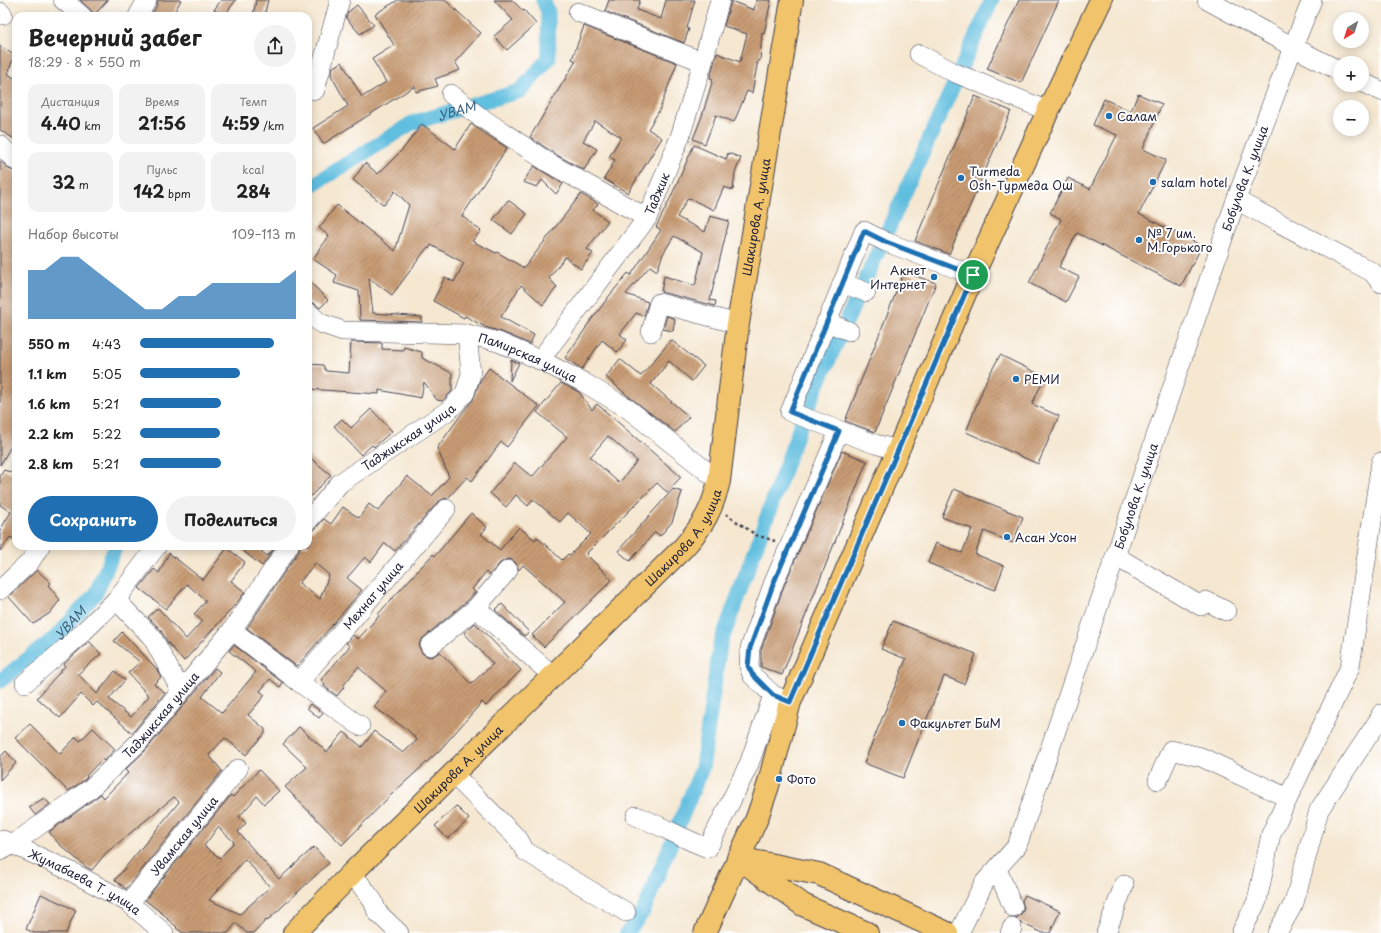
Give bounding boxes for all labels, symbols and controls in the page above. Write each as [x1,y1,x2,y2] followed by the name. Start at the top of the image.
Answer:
[1333,12,1369,48] north arrow
[1333,12,1369,136] map controls
[28,20,202,53] text: Вечерний забег
[254,25,296,67] button: share
[28,52,141,71] text: 18:29 · 8 × 550 m
[1333,56,1369,92] button: +
[41,93,100,110] text: Дистанция
[144,93,180,110] text: Время
[239,93,267,110] text: Темп
[435,95,480,124] water label: УВАМ
[1333,100,1369,136] button: −
[1117,107,1157,125] place label: Салам
[41,110,81,136] text: 4.40
[138,110,186,136] text: 21:56
[222,110,260,136] text: 4:59
[1104,111,1114,121] marker: Салам
[81,117,101,134] text: km
[260,117,284,134] text: /km
[1217,122,1272,233] street label: Бобулова К. улица
[737,156,775,277] street label: Шакирова А. улица
[146,161,178,178] text: Пульс
[242,161,264,178] text: kcal
[969,162,1073,194] place label: Turmeda Osh-Турмеда Ош
[52,169,75,195] text: 32
[640,169,674,218] street label: Таджик
[956,173,966,183] marker: Turmeda Osh-Турмеда Ош
[1161,173,1228,191] place label: salam hotel
[75,176,89,193] text: m
[1148,177,1158,187] marker: salam hotel
[133,178,164,204] text: 142
[236,178,270,204] text: 284
[164,185,191,202] text: bpm
[28,224,119,243] text: Набор высоты
[232,224,296,243] text: 109–113 m
[1147,224,1213,256] place label: № 7 им. М.Горького
[1134,235,1144,245] marker: № 7 им. М.Горького
[956,258,990,292] pin
[870,261,926,293] place label: Акнет Интернет
[962,264,984,286] icon: arrive
[929,272,939,282] marker: Акнет Интернет
[476,328,581,387] street label: Памирская улица
[28,334,70,353] text: 550 m
[92,334,121,353] text: 4:43
[28,364,67,383] text: 1.1 km
[92,364,122,383] text: 5:05
[1024,370,1060,388] place label: РЕМИ
[1011,374,1021,384] marker: РЕМИ
[28,394,70,413] text: 1.6 km
[92,394,119,413] text: 5:21
[358,399,460,475] street label: Таджикская улица
[28,424,74,443] text: 2.2 km
[92,424,122,443] text: 5:22
[1109,440,1162,552] street label: Бобулова К. улица
[28,454,73,473] text: 2.8 km
[92,454,119,473] text: 5:21
[640,487,726,590] street label: Шакирова А. улица
[28,496,158,542] button: Сохранить
[166,496,296,542] button: Поделиться
[1015,528,1077,546] place label: Асан Усон
[1002,532,1012,542] marker: Асан Усон
[339,557,407,633] street label: Мехнат улица
[49,600,91,643] water label: УВАМ
[118,667,203,762] street label: Таджикская улица
[910,714,1001,732] place label: Факультет БиМ
[897,718,907,728] marker: Факультет БиМ
[409,720,507,817] street label: Шакирова А. улица
[787,770,816,788] place label: Фото
[774,774,784,784] marker: Фото
[146,791,222,879] street label: Увамская улица
[26,844,146,919] street label: Жумабаева Т. улица

